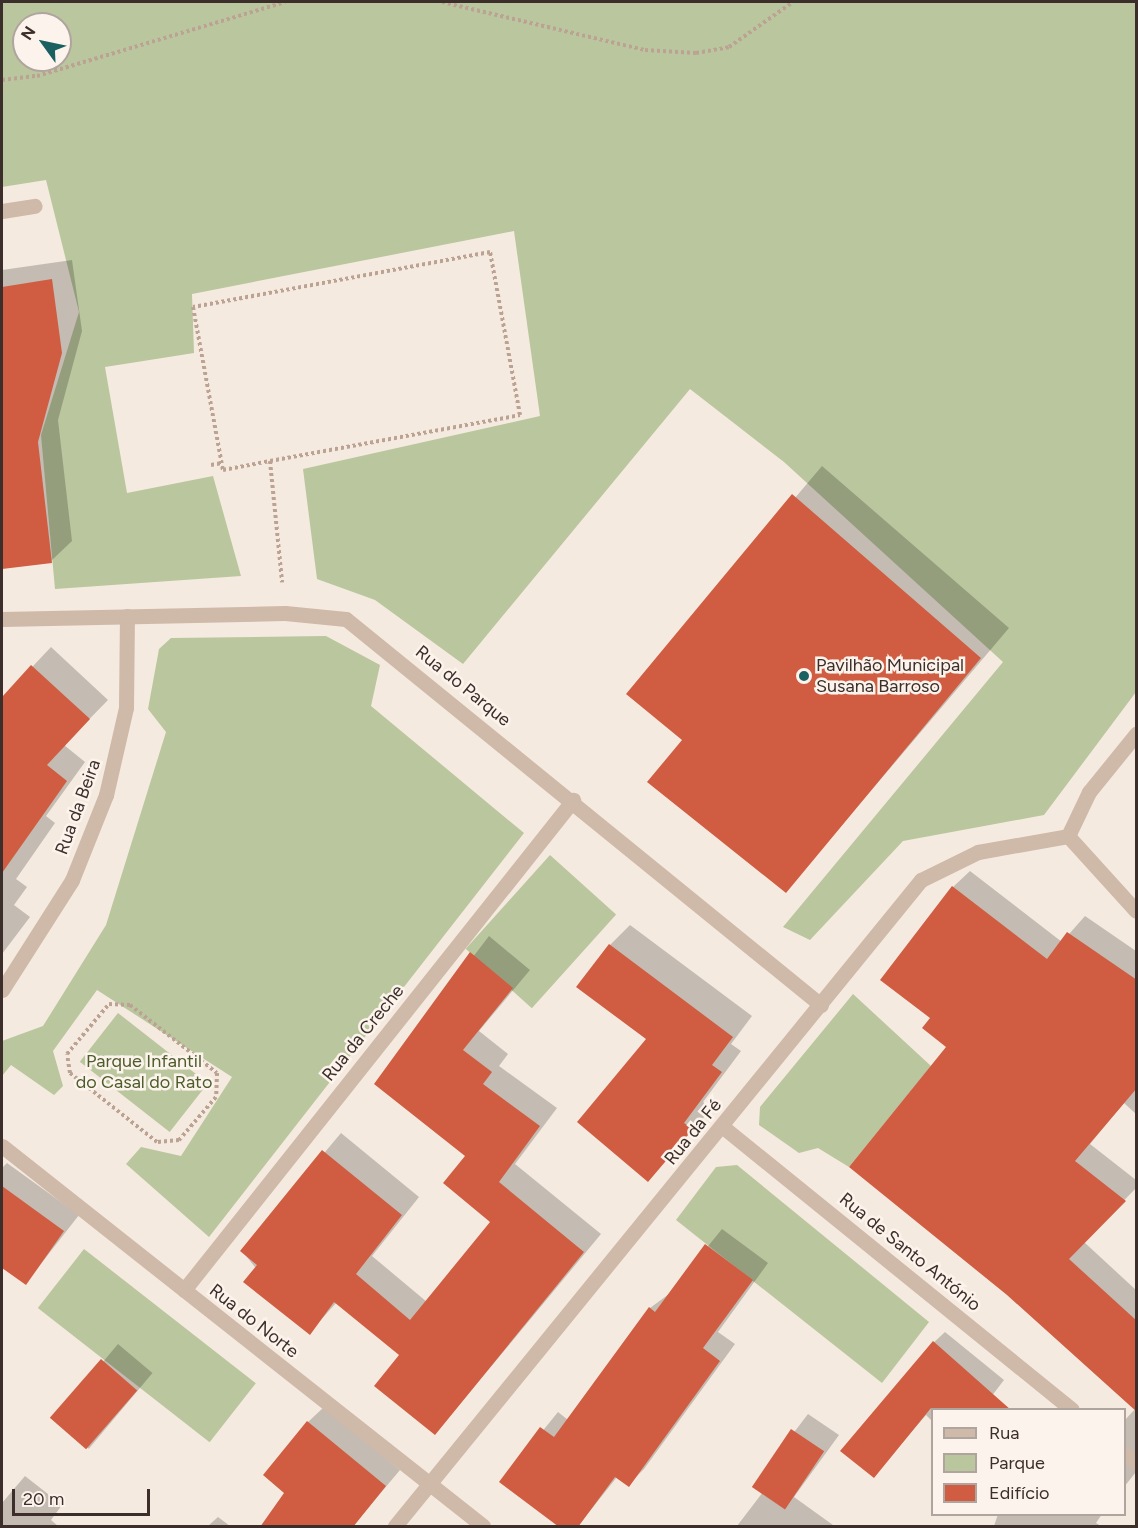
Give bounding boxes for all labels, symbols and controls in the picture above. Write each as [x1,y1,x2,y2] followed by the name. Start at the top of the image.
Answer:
[12,12,72,72] north arrow
[17,23,39,43] text: N
[411,641,515,731] street label: Rua do Parque
[816,655,964,698] place label: Pavilhão Municipal Susana Barroso
[797,669,811,683] marker: Pavilhão Municipal Susana Barroso
[51,757,105,857] street label: Rua da Beira
[318,981,408,1085] street label: Rua da Creche
[76,1051,212,1094] park label: Parque Infantil do Casal do Rato
[660,1095,726,1169] street label: Rua da Fé
[835,1188,985,1316] street label: Rua de Santo António
[205,1279,303,1363] street label: Rua do Norte
[931,1408,1126,1516] legend
[989,1422,1020,1444] text: Rua
[989,1452,1045,1474] text: Parque
[15,1477,153,1515] scale bar
[989,1482,1050,1504] text: Edifício
[23,1488,64,1510] text: 20 m

